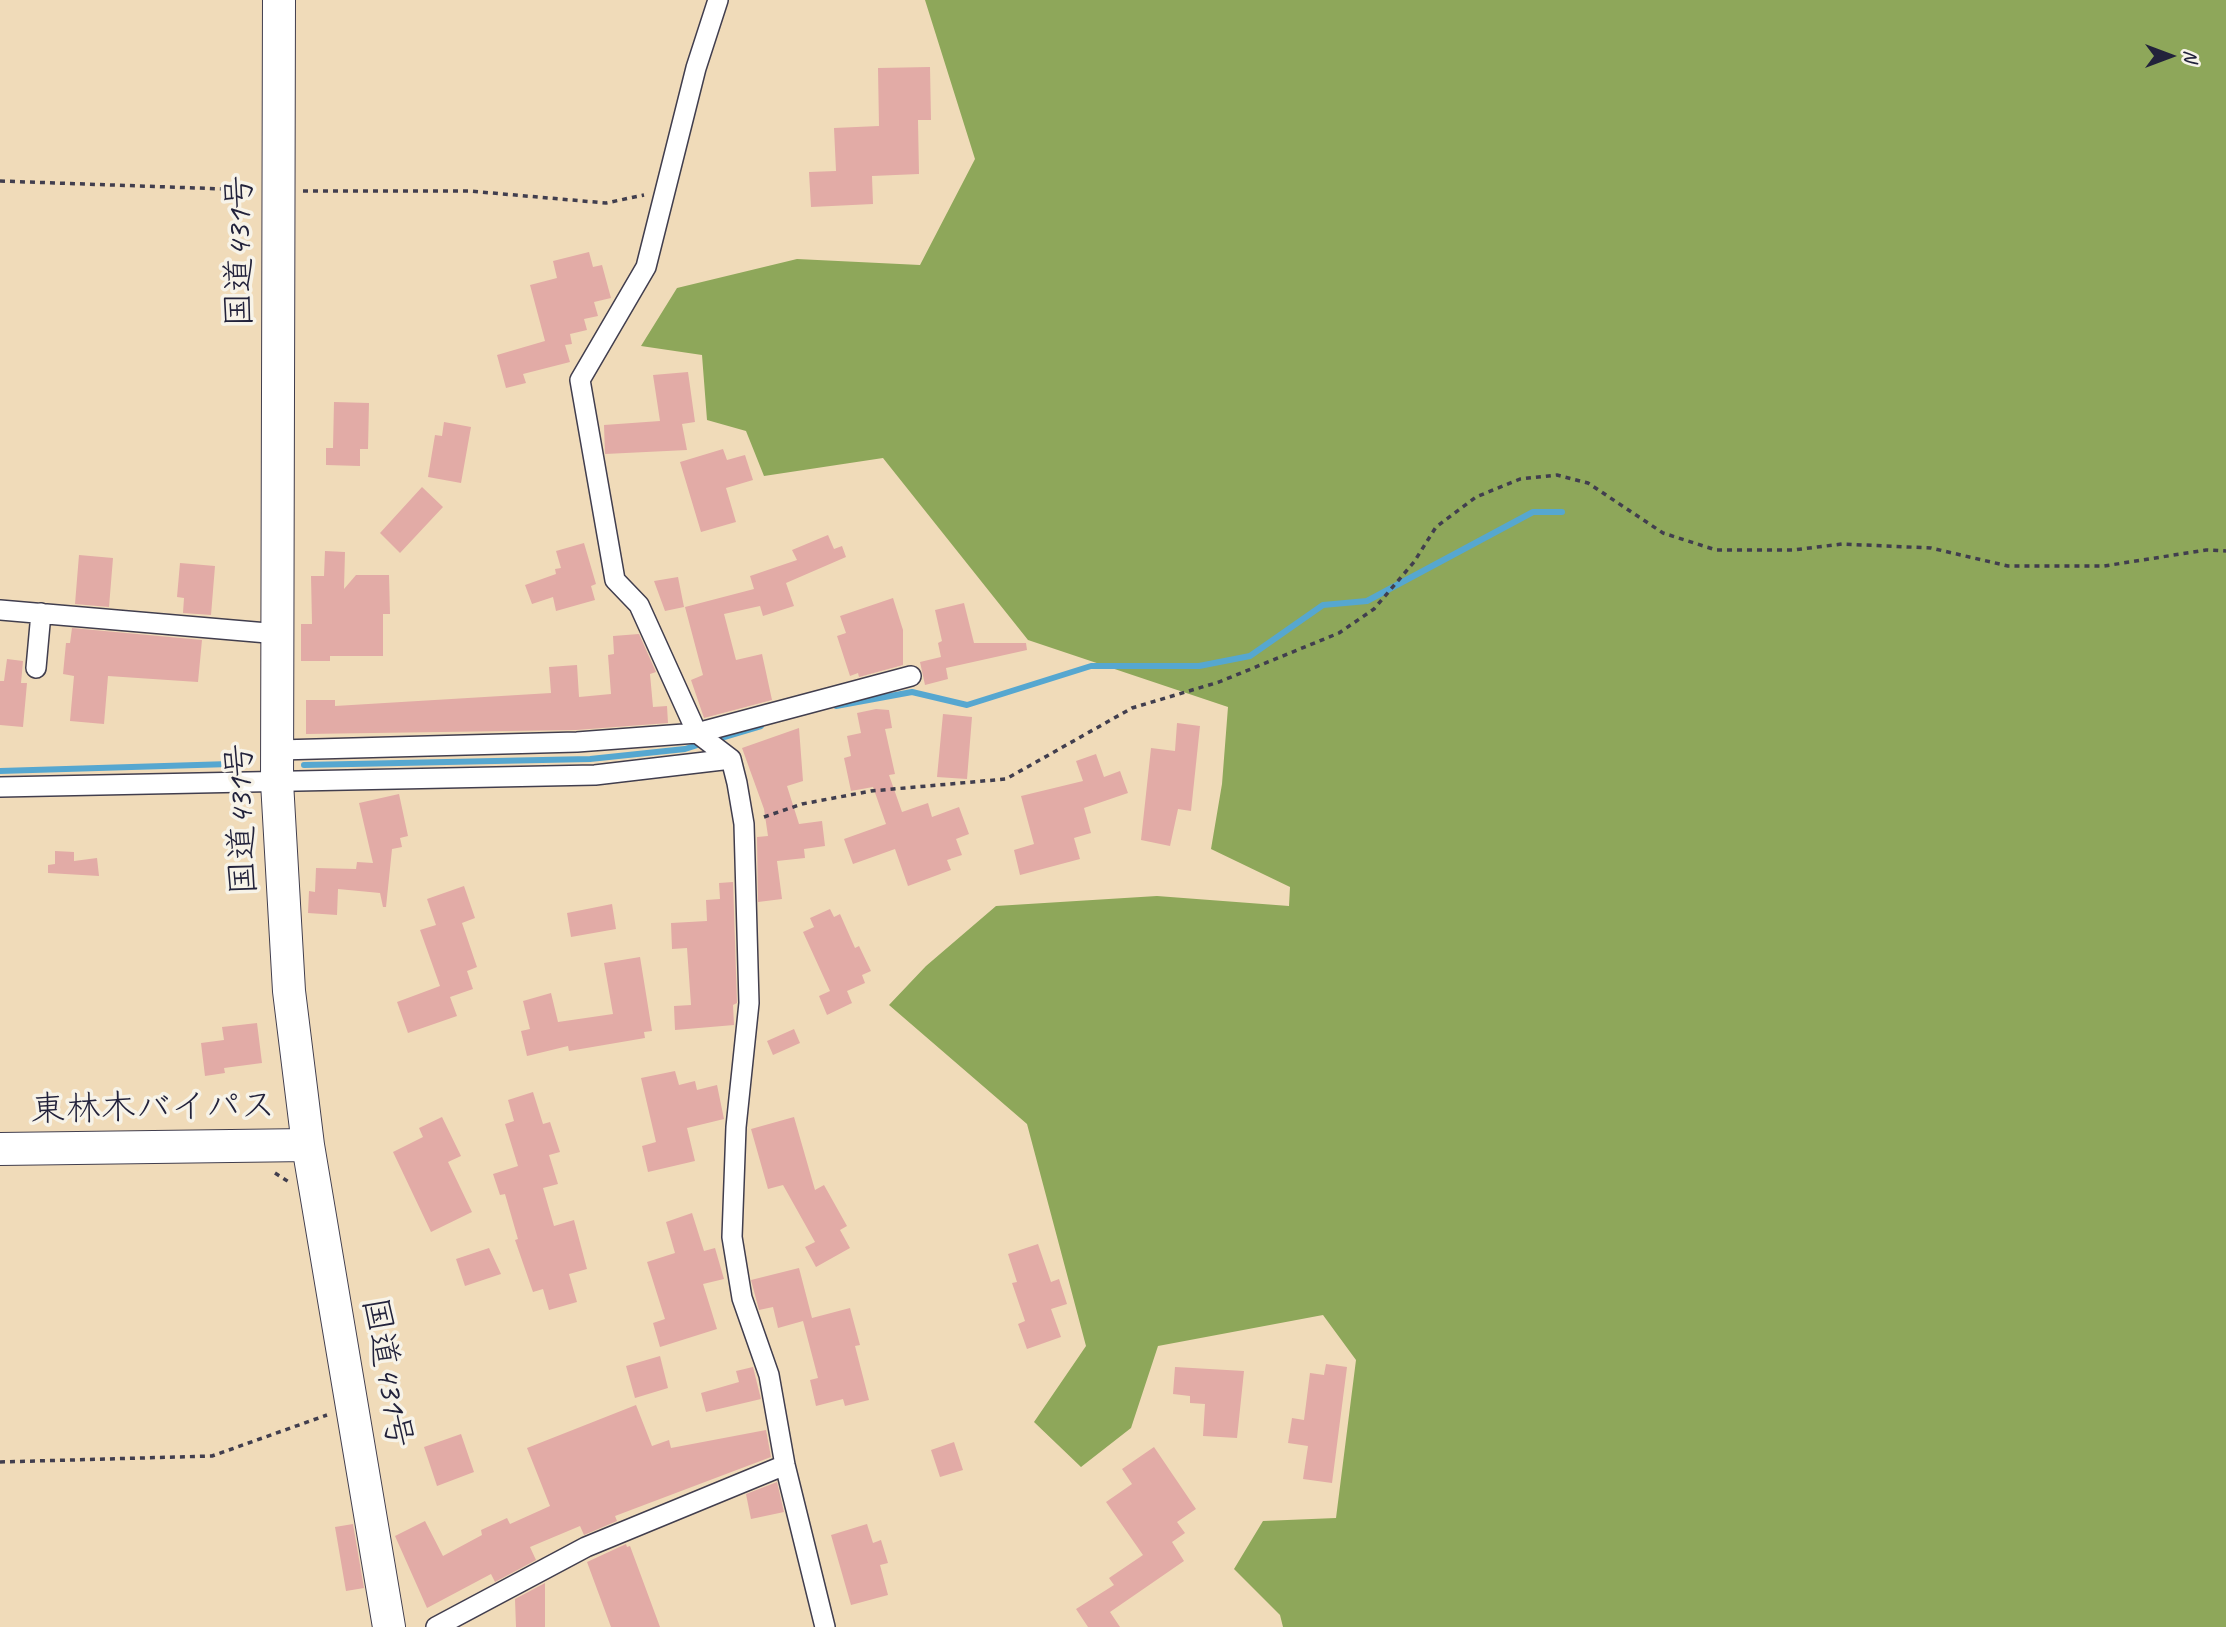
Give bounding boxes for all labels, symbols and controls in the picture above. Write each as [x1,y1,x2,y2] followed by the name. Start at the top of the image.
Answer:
[2135,21,2205,91] north arrow
[2179,50,2203,62] text: N
[220,175,262,327] street label: 国道431号
[219,742,267,896] street label: 国道431号
[30,1086,276,1132] street label: 東林木バイパス
[352,1294,420,1452] street label: 国道431号

